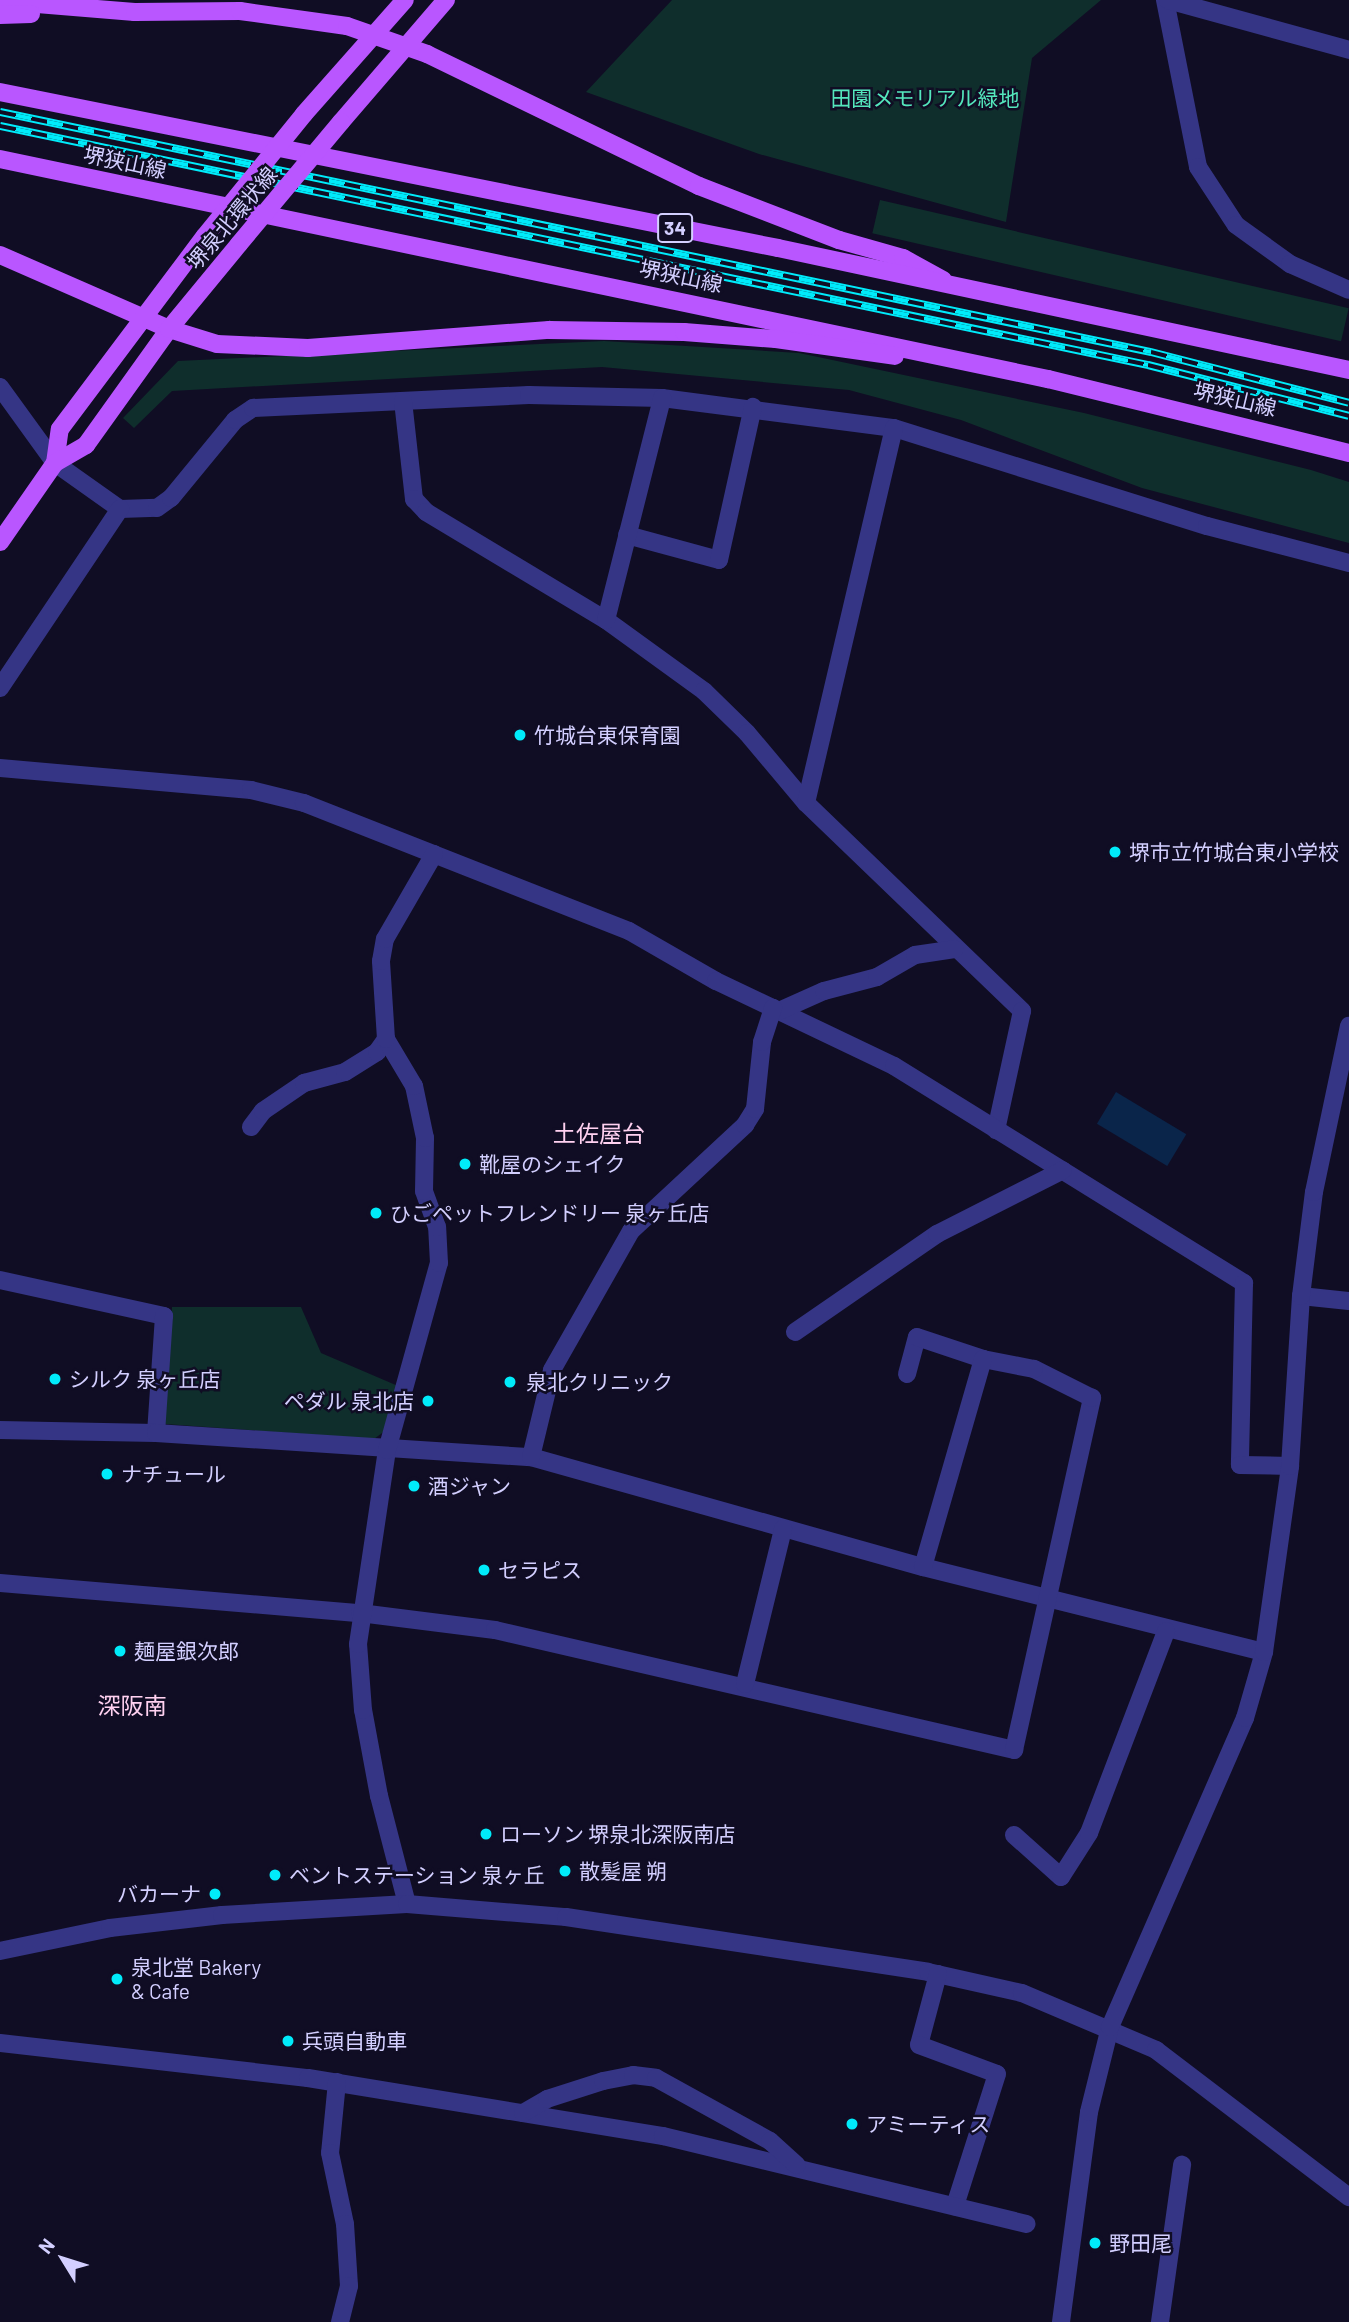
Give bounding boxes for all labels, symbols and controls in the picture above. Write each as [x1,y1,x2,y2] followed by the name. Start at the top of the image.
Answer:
[831,85,1019,111] park label: 田園メモリアル緑地
[81,141,169,183] street label: 堺狭山線
[182,162,282,274] street label: 堺泉北環状線
[656,212,694,244] road number: 34
[637,255,725,297] street label: 堺狭山線
[1191,377,1279,421] street label: 堺狭山線
[534,722,681,748] place label: 竹城台東保育園
[512,727,528,743] marker: 竹城台東保育園
[1129,839,1339,865] place label: 堺市立竹城台東小学校
[1107,844,1123,860] marker: 堺市立竹城台東小学校
[553,1119,645,1147] district label: 土佐屋台
[479,1151,626,1177] place label: 靴屋のシェイク
[457,1156,473,1172] marker: 靴屋のシェイク
[390,1200,709,1226] place label: ひごペットフレンドリー 泉ヶ丘店
[368,1205,384,1221] marker: ひごペットフレンドリー 泉ヶ丘店
[69,1366,220,1392] place label: シルク 泉ヶ丘店
[526,1369,673,1395] place label: 泉北クリニック
[47,1371,63,1387] marker: シルク 泉ヶ丘店
[500,1372,520,1392] marker: 泉北クリニック
[284,1388,414,1414] place label: ペダル 泉北店
[420,1393,436,1409] marker: ペダル 泉北店
[121,1461,226,1487] place label: ナチュール
[99,1466,115,1482] marker: ナチュール
[428,1473,512,1499] place label: 酒ジャン
[406,1478,422,1494] marker: 酒ジャン
[498,1557,582,1583] place label: セラピス
[476,1562,492,1578] marker: セラピス
[134,1638,239,1664] place label: 麺屋銀次郎
[112,1643,128,1659] marker: 麺屋銀次郎
[98,1691,166,1719] district label: 深阪南
[500,1821,735,1847] place label: ローソン 堺泉北深阪南店
[478,1826,494,1842] marker: ローソン 堺泉北深阪南店
[579,1858,667,1884] place label: 散髪屋 朔
[289,1862,545,1888] place label: ベントステーション 泉ヶ丘
[557,1863,573,1879] marker: 散髪屋 朔
[267,1867,283,1883] marker: ベントステーション 泉ヶ丘
[117,1881,201,1907] place label: バカーナ
[207,1886,223,1902] marker: バカーナ
[131,1954,261,2004] place label: 泉北堂 Bakery & Cafe
[109,1971,125,1987] marker: 泉北堂 Bakery & Cafe
[302,2028,407,2054] place label: 兵頭自動車
[280,2033,296,2049] marker: 兵頭自動車
[866,2111,992,2137] place label: アミーティス
[844,2116,860,2132] marker: アミーティス
[28,2224,98,2294] north arrow
[1109,2230,1172,2256] place label: 野田尾
[33,2234,59,2258] text: N
[1087,2235,1103,2251] marker: 野田尾

